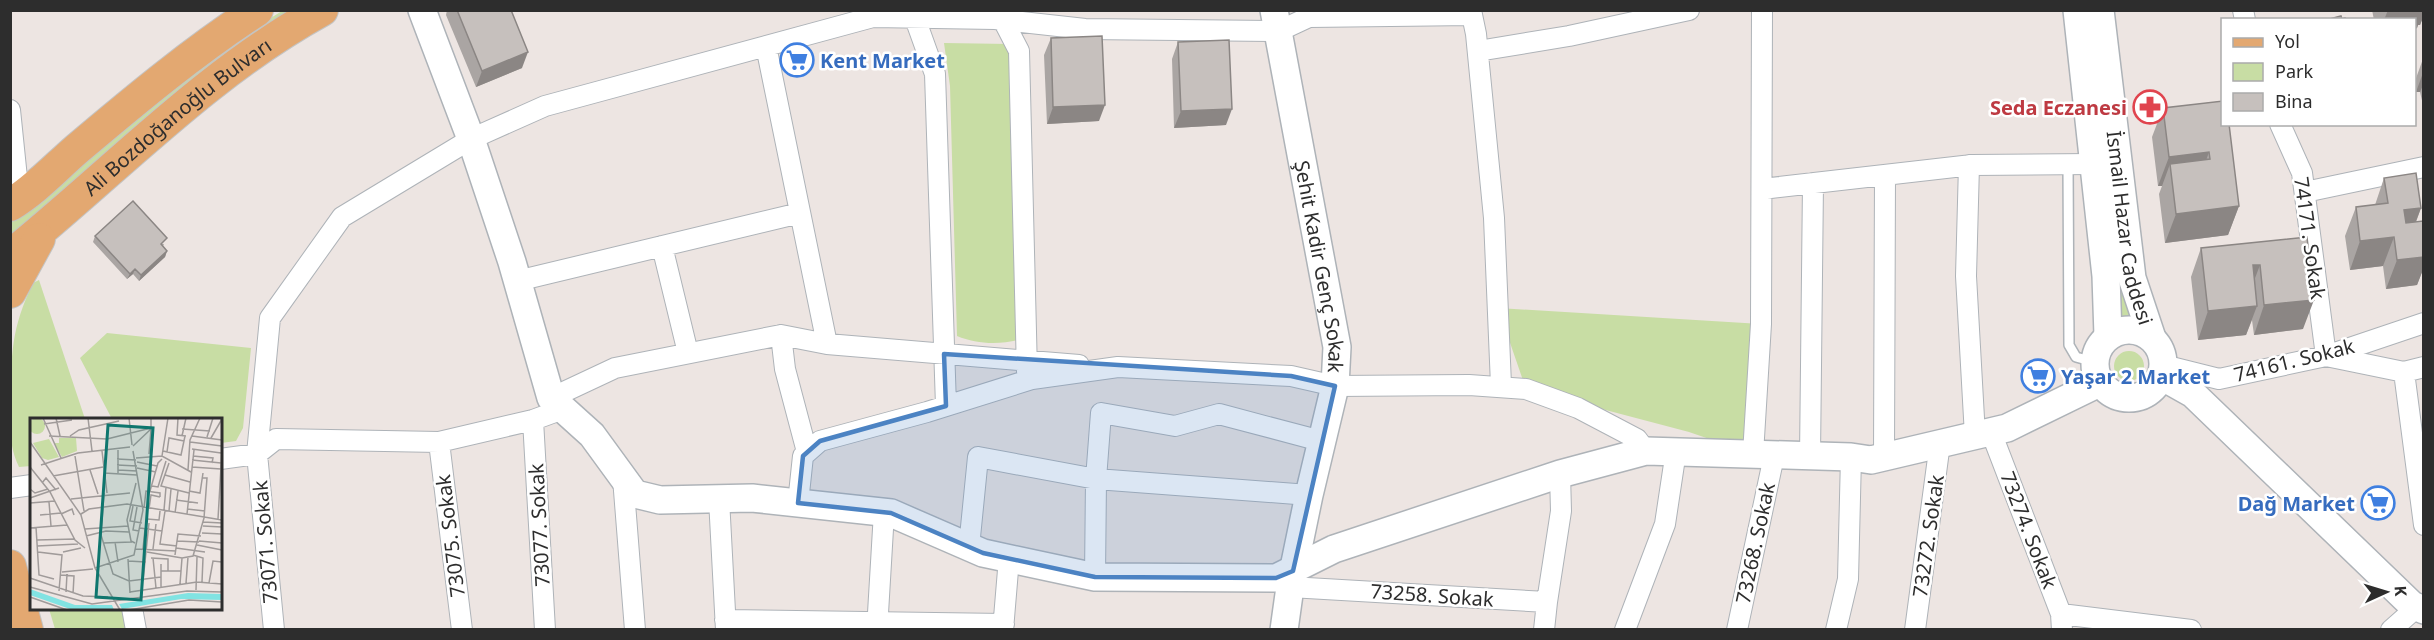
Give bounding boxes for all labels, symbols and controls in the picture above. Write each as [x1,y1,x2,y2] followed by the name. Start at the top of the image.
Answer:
[2221,18,2416,126] legend
[2275,29,2300,53] text: Yol
[77,31,276,201] street label: Ali Bozdoğanoğlu Bulvarı
[779,42,815,78] supermarket icon: Kent Market
[820,47,945,74] place label: Kent Market
[2275,59,2313,83] text: Park
[2132,89,2168,125] pharmacy icon: Seda Eczanesi
[2275,89,2313,113] text: Bina
[1990,94,2127,121] place label: Seda Eczanesi
[2101,129,2160,328] street label: İsmail Hazar Caddesi
[1289,158,1351,374] street label: Şehit Kadir Genç Sokak
[2288,175,2332,301] street label: 74171. Sokak
[2231,332,2357,388] street label: 74161. Sokak
[2020,358,2056,394] supermarket icon: Yaşar 2 Market
[2061,363,2210,390] place label: Yaşar 2 Market
[30,418,222,610] inset map
[522,462,556,587] street label: 73077. Sokak
[1994,468,2064,593] street label: 73274. Sokak
[429,473,471,599] street label: 73075. Sokak
[1906,473,1950,599] street label: 73272. Sokak
[246,479,284,605] street label: 73071. Sokak
[1729,480,1781,606] street label: 73268. Sokak
[2360,485,2396,521] supermarket icon: Dağ Market
[2238,490,2355,517] place label: Dağ Market
[2356,562,2416,622] north arrow
[1369,577,1495,613] street label: 73258. Sokak
[2390,585,2412,597] text: K

